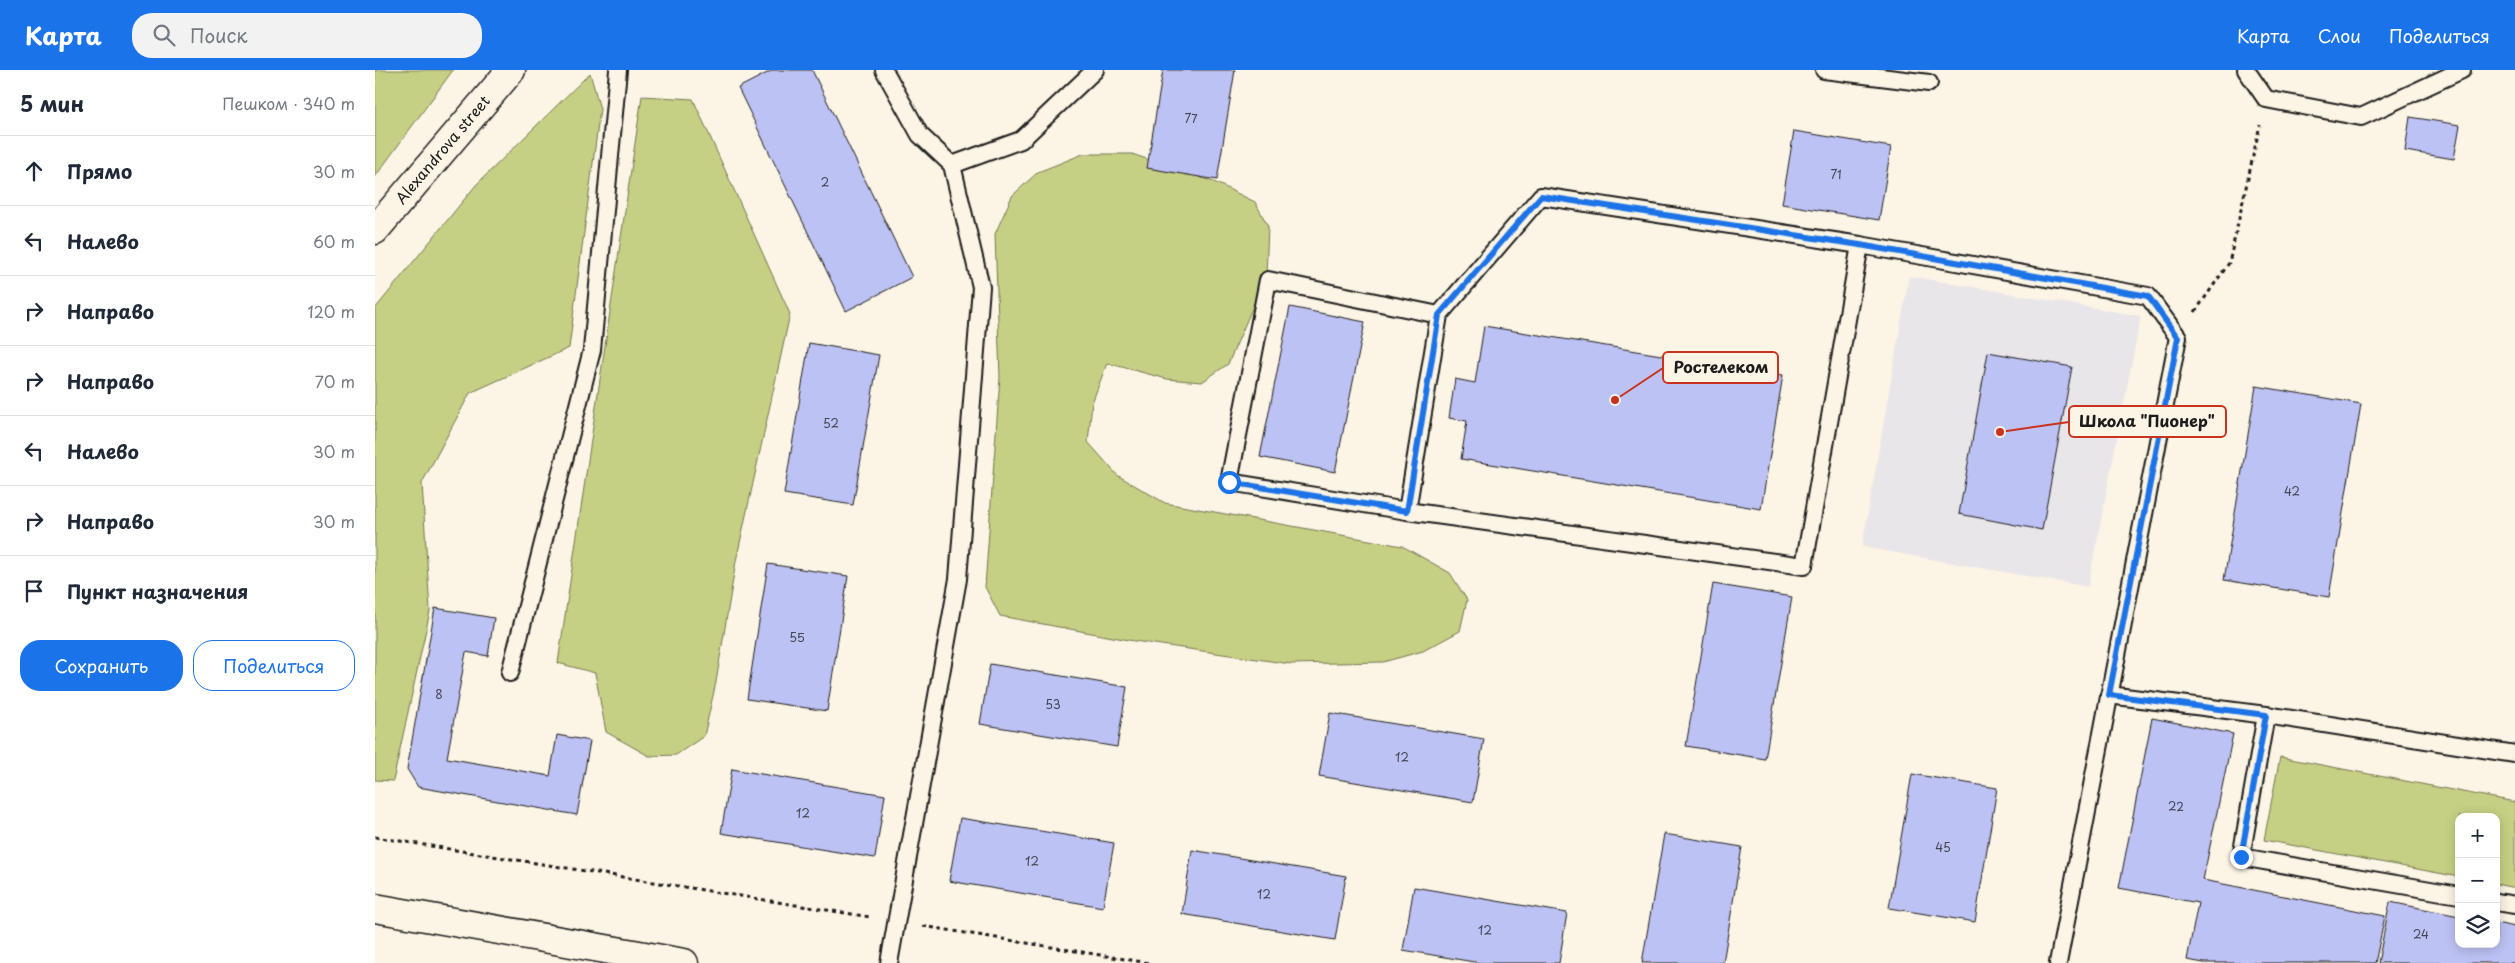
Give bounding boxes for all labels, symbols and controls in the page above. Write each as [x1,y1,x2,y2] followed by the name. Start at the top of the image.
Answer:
[132,13,482,58] search box
[25,17,102,53] text: Карта
[150,21,178,49] icon: search
[190,21,248,49] text: Поиск
[2237,22,2290,49] text: Карта
[2318,22,2361,49] text: Слои
[2389,22,2490,49] text: Поделиться
[20,87,84,119] text: 5 мин
[389,90,495,208] street label: Alexandrova street
[222,91,355,115] text: Пешком · 340 m
[1184,109,1198,127] house number: 77
[20,157,48,185] icon: ahead
[67,157,132,185] text: Прямо
[313,159,355,183] text: 30 m
[1830,165,1842,183] house number: 71
[821,173,829,191] house number: 2
[20,227,48,255] icon: left
[67,227,139,255] text: Налево
[313,229,355,253] text: 60 m
[20,297,48,325] icon: right
[67,297,154,325] text: Направо
[308,299,355,323] text: 120 m
[1663,352,1778,383] callout: Ростелеком
[1673,354,1769,378] text: Ростелеком
[20,367,48,395] icon: right
[67,367,154,395] text: Направо
[315,369,355,393] text: 70 m
[2069,406,2226,437] callout: Школа "Пионер"
[2079,408,2215,432] text: Школа "Пионер"
[823,414,839,432] house number: 52
[20,437,48,465] icon: left
[67,437,139,465] text: Налево
[313,439,355,463] text: 30 m
[1218,471,1241,494] route start
[2284,482,2300,500] house number: 42
[20,507,48,535] icon: right
[67,507,154,535] text: Направо
[313,509,355,533] text: 30 m
[20,577,48,605] icon: arrive
[67,577,248,605] text: Пункт назначения
[789,628,805,646] house number: 55
[20,640,183,691] button: Сохранить
[193,640,355,691] button: Поделиться
[435,685,443,703] house number: 8
[1045,695,1061,713] house number: 53
[1395,748,1409,766] house number: 12
[2168,797,2184,815] house number: 22
[796,804,810,822] house number: 12
[2455,813,2500,948] map controls
[2455,813,2500,858] button: +
[1935,838,1951,856] house number: 45
[2230,846,2253,869] route end
[1025,852,1039,870] house number: 12
[2455,858,2500,903] button: −
[1257,885,1271,903] house number: 12
[2455,903,2500,948] button: layers
[1478,921,1492,939] house number: 12
[2413,925,2429,943] house number: 24

